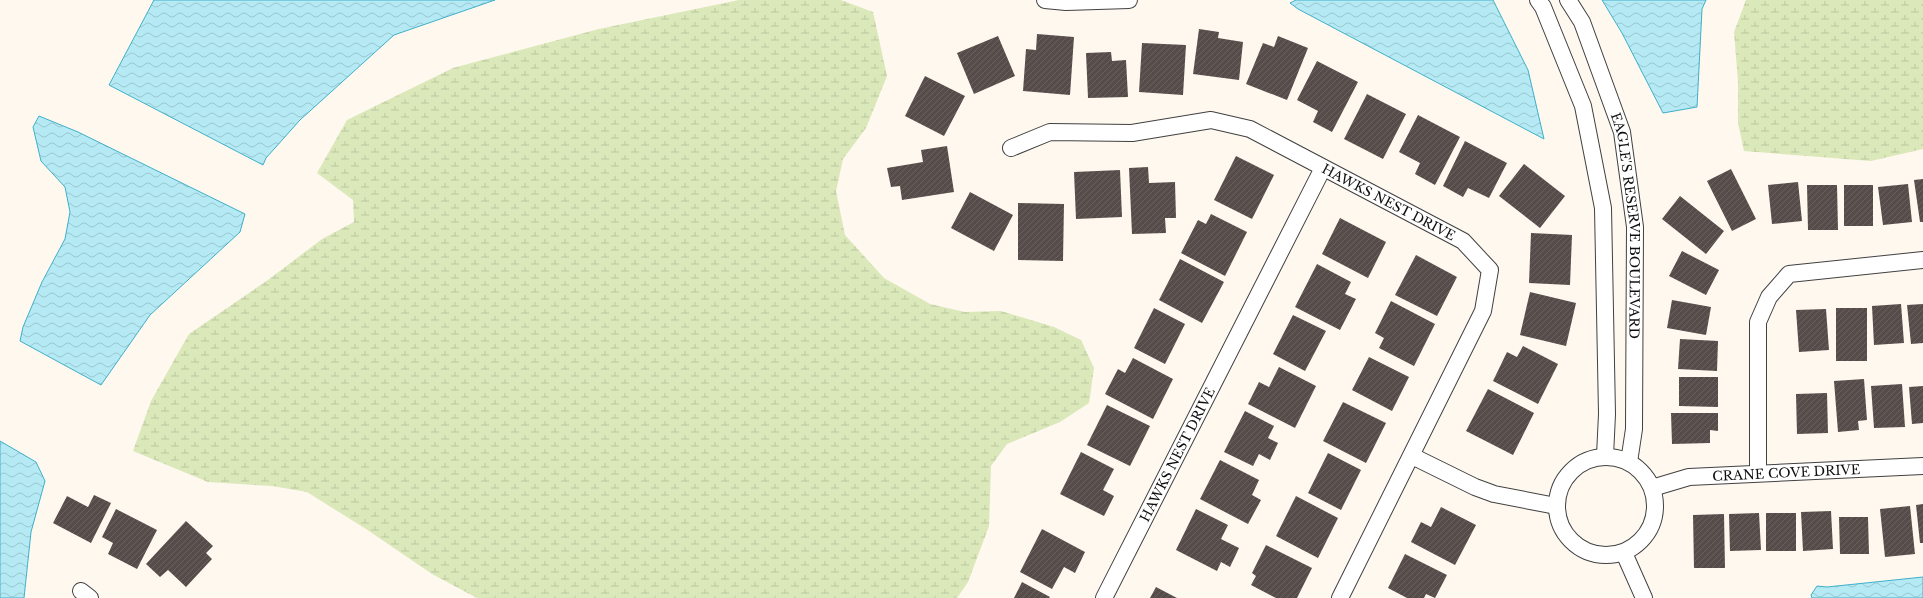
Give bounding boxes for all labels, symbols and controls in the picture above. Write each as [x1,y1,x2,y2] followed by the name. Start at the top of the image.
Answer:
[1607,110,1644,339] street label: EAGLE'S RESERVE BOULEVARD
[1319,160,1458,244] street label: HAWKS NEST DRIVE
[1136,384,1218,525] street label: HAWKS NEST DRIVE
[1712,460,1861,484] street label: CRANE COVE DRIVE

